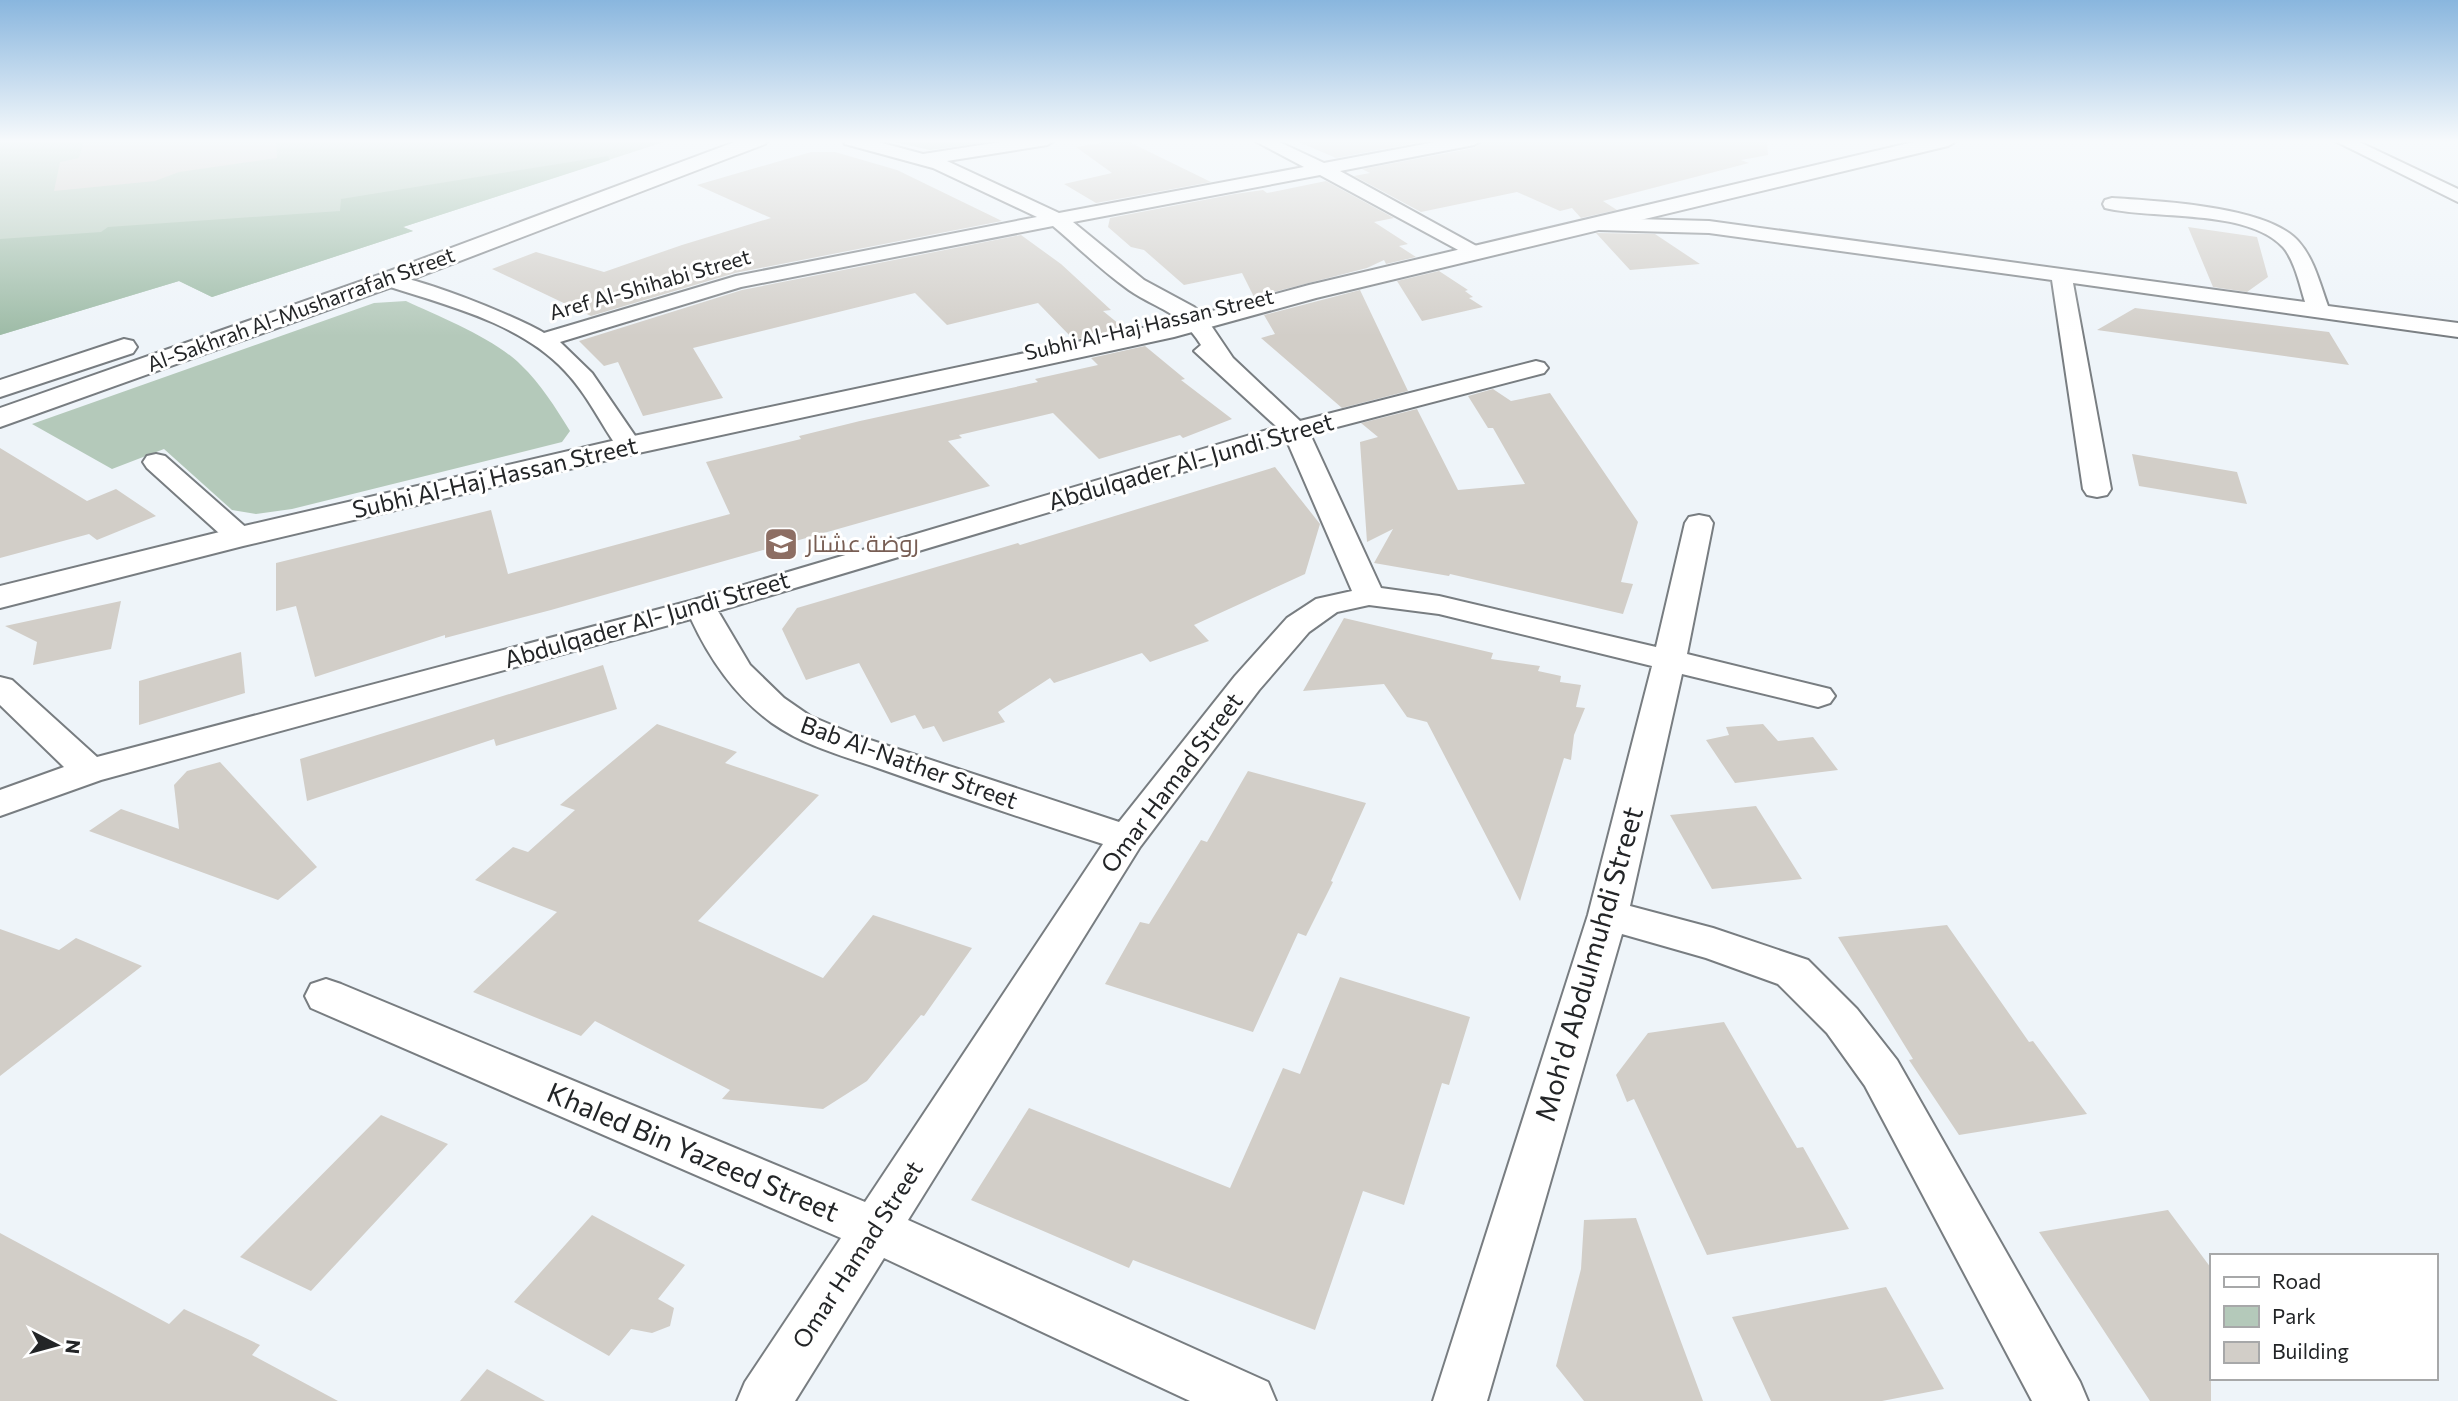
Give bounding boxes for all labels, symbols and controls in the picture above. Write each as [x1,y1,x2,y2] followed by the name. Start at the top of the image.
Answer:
[143,241,458,376] street label: Al-Sakhrah Al-Musharrafah Street
[546,243,753,324] street label: Aref Al-Shihabi Street
[1022,283,1276,364] street label: Subhi Al-Haj Hassan Street
[1045,406,1337,515] street label: Abdulqader Al- Jundi Street
[349,430,640,523] street label: Subhi Al-Haj Hassan Street
[762,525,800,563] school or university icon: روضة عشتار
[804,528,919,557] place label: روضة عشتار
[501,564,793,673] street label: Abdulqader Al- Jundi Street
[1094,686,1248,878] street label: Omar Hamad Street
[797,709,1022,814] street label: Bab Al-Nather Street
[1527,803,1649,1125] street label: Moh'd Abdulmuhdi Street
[542,1074,844,1228] street label: Khaled Bin Yazeed Street
[785,1155,928,1353] street label: Omar Hamad Street
[2210,1254,2437,1380] legend
[2272,1268,2321,1293] text: Road
[2272,1303,2316,1328] text: Park
[21,1310,91,1380] north arrow
[2272,1338,2349,1363] text: Building
[61,1339,86,1355] text: N

